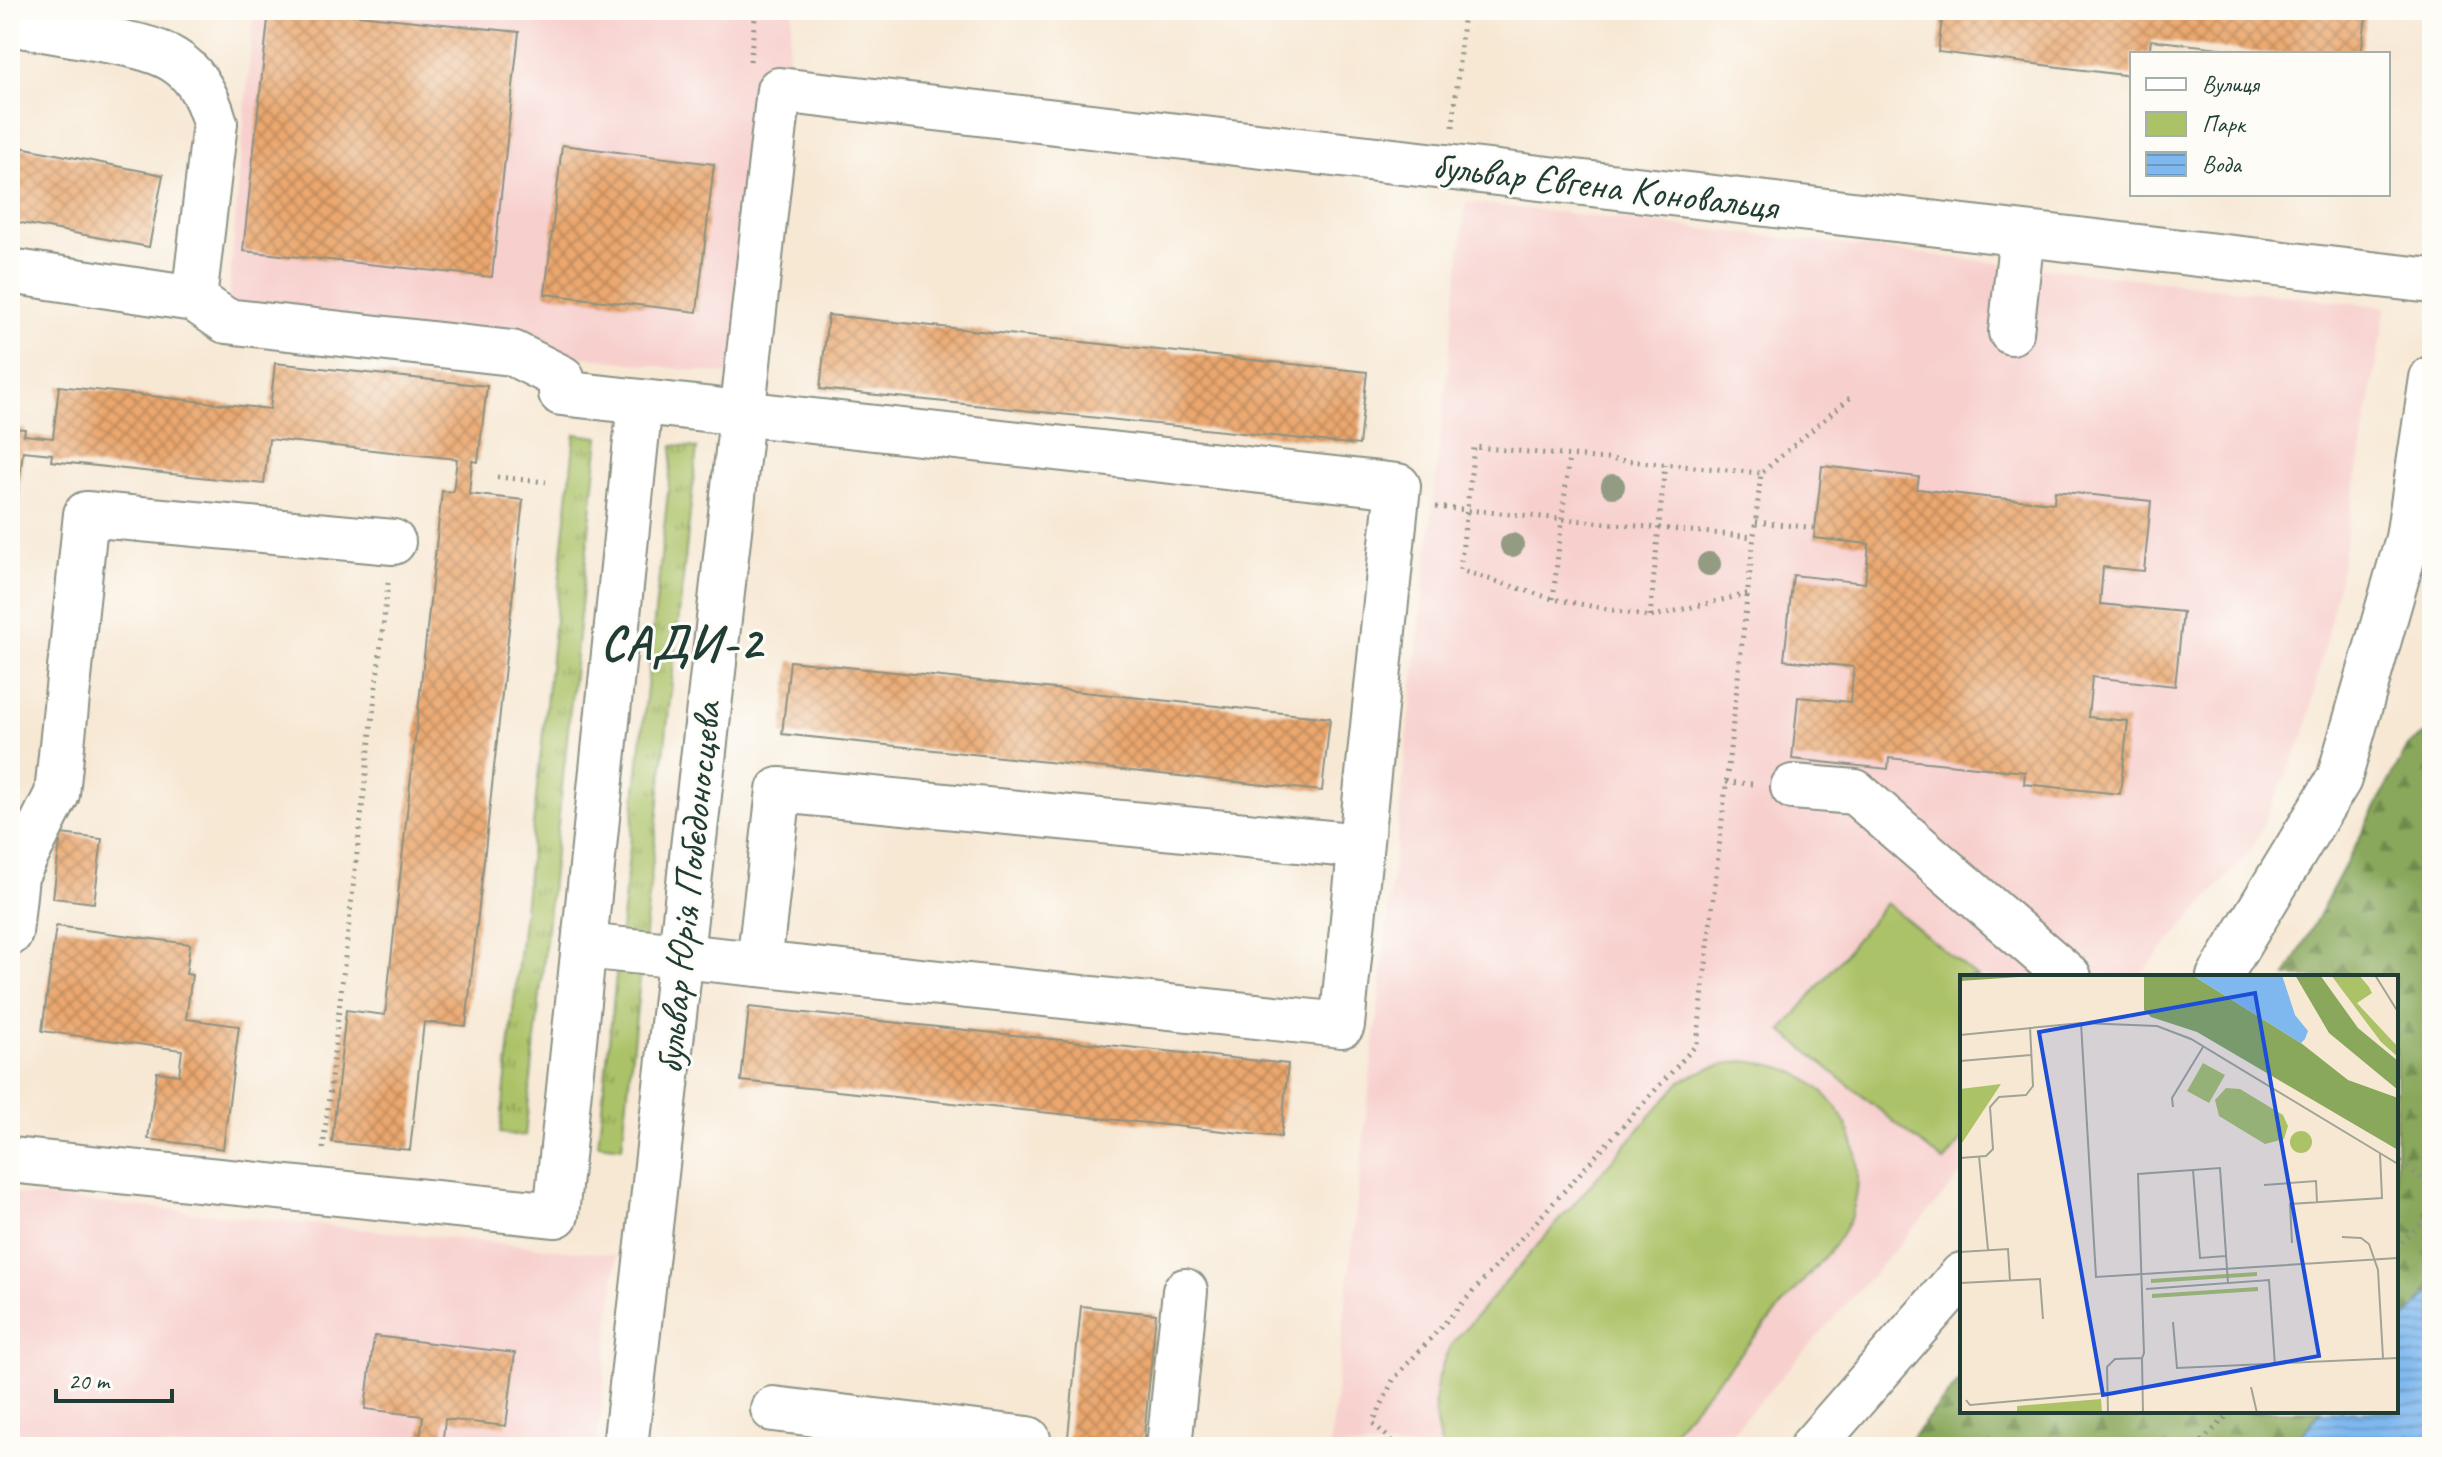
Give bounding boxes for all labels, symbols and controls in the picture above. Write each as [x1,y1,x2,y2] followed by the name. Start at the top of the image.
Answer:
[2130,52,2390,196] legend
[2202,69,2261,99] text: Вулиця
[2202,109,2247,139] text: Парк
[1430,140,1783,232] street label: бульвар Євгена Коновальця
[2202,149,2242,179] text: Вода
[601,613,766,673] district label: САДИ-2
[644,697,733,1076] street label: бульвар Юрія Побєдоносцева
[1960,975,2398,1413] inset map
[56,1353,172,1403] scale bar
[68,1366,111,1396] text: 20 m

